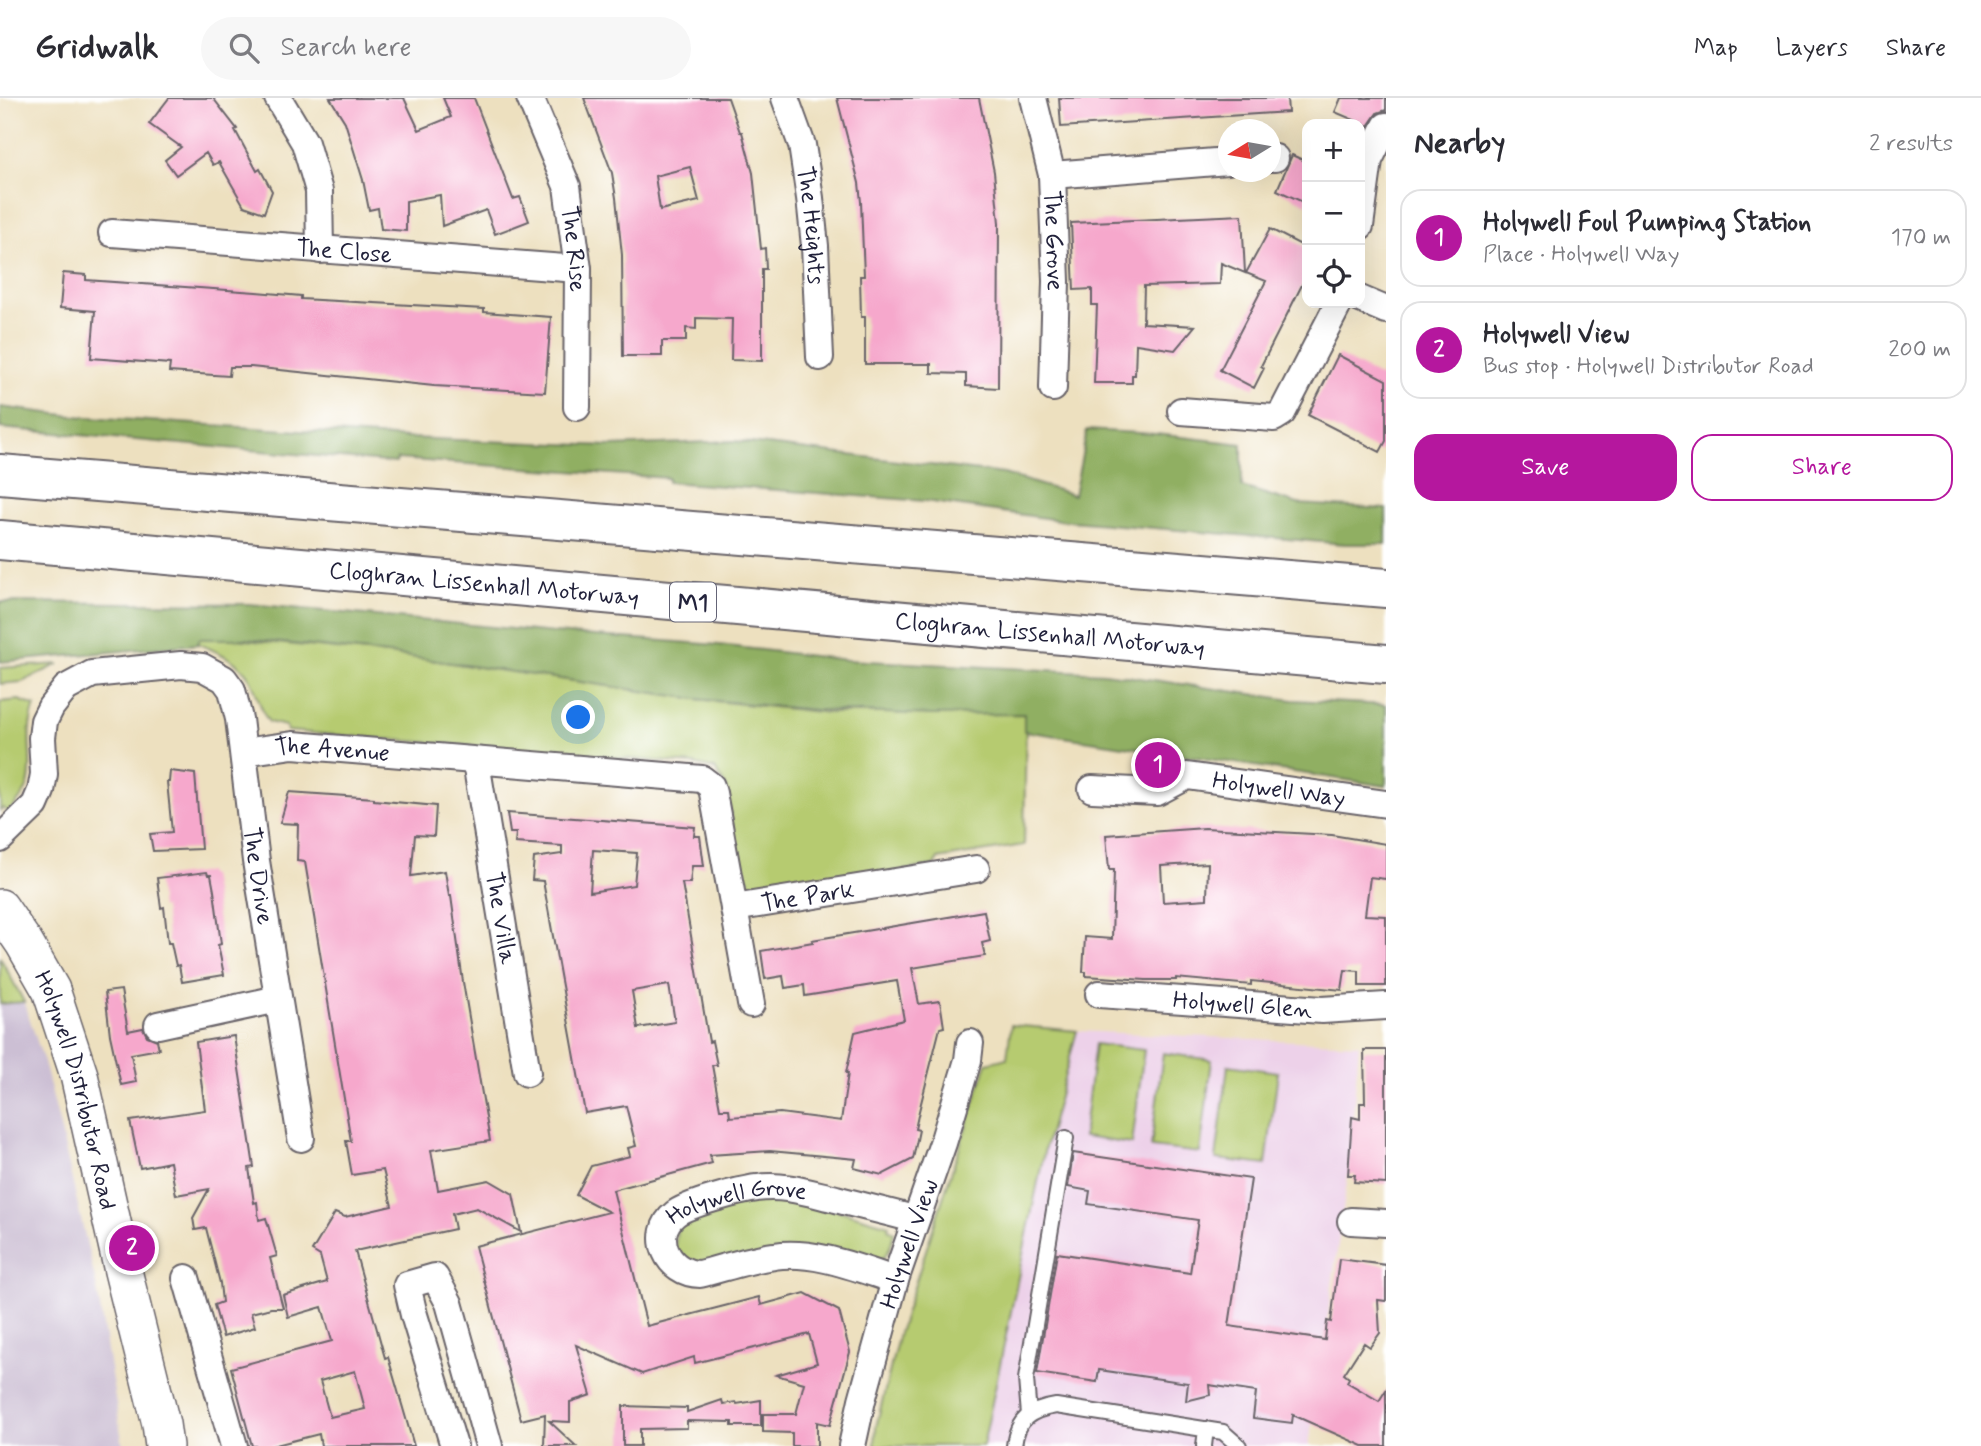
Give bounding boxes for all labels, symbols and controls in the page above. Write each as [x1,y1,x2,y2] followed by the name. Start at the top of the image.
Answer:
[201,17,691,80] search box
[35,26,159,70] text: Gridwalk
[225,29,263,67] icon: search
[281,31,411,65] text: Search here
[1694,33,1738,64] text: Map
[1776,33,1848,64] text: Layers
[1886,33,1946,64] text: Share
[1218,119,1281,182] north arrow
[1302,119,1365,308] map controls
[1302,119,1365,182] button: +
[1414,124,1505,163] text: Nearby
[1869,129,1953,159] text: 2 results
[788,164,831,286] street label: The Heights
[1302,182,1365,245] button: −
[1036,190,1070,292] street label: The Grove
[553,204,592,292] street label: The Rise
[1483,206,1811,240] text: Holywell Foul Pumping Station
[1434,223,1444,253] text: 1
[1891,223,1951,253] text: 170 m
[295,233,393,272] street label: The Close
[1483,240,1680,270] text: Place · Holywell Way
[1302,245,1365,308] button: locate
[1483,318,1629,352] text: Holywell View
[1433,335,1445,365] text: 2
[1888,335,1951,365] text: 200 m
[1483,352,1814,382] text: Bus stop · Holywell Distributor Road
[1414,434,1677,501] button: Save
[1691,434,1953,501] button: Share
[328,555,640,614] street label: Cloghran Lissenhall Motorway
[670,582,716,622] road number: M1
[893,606,1206,665] street label: Cloghran Lissenhall Motorway
[561,700,595,734] your location
[273,731,391,770] street label: The Avenue
[1135,739,1181,791] pin: 1
[1210,766,1347,815] street label: Holywell Way
[235,825,280,927] street label: The Drive
[477,870,523,967] street label: The Villa
[759,875,857,920] street label: The Park
[26,965,123,1213] street label: Holywell Distributor Road
[1172,985,1314,1026] street label: Holywell Glen
[660,1173,810,1232] street label: Holywell Grove
[874,1175,946,1312] street label: Holywell View
[109,1222,155,1274] pin: 2

